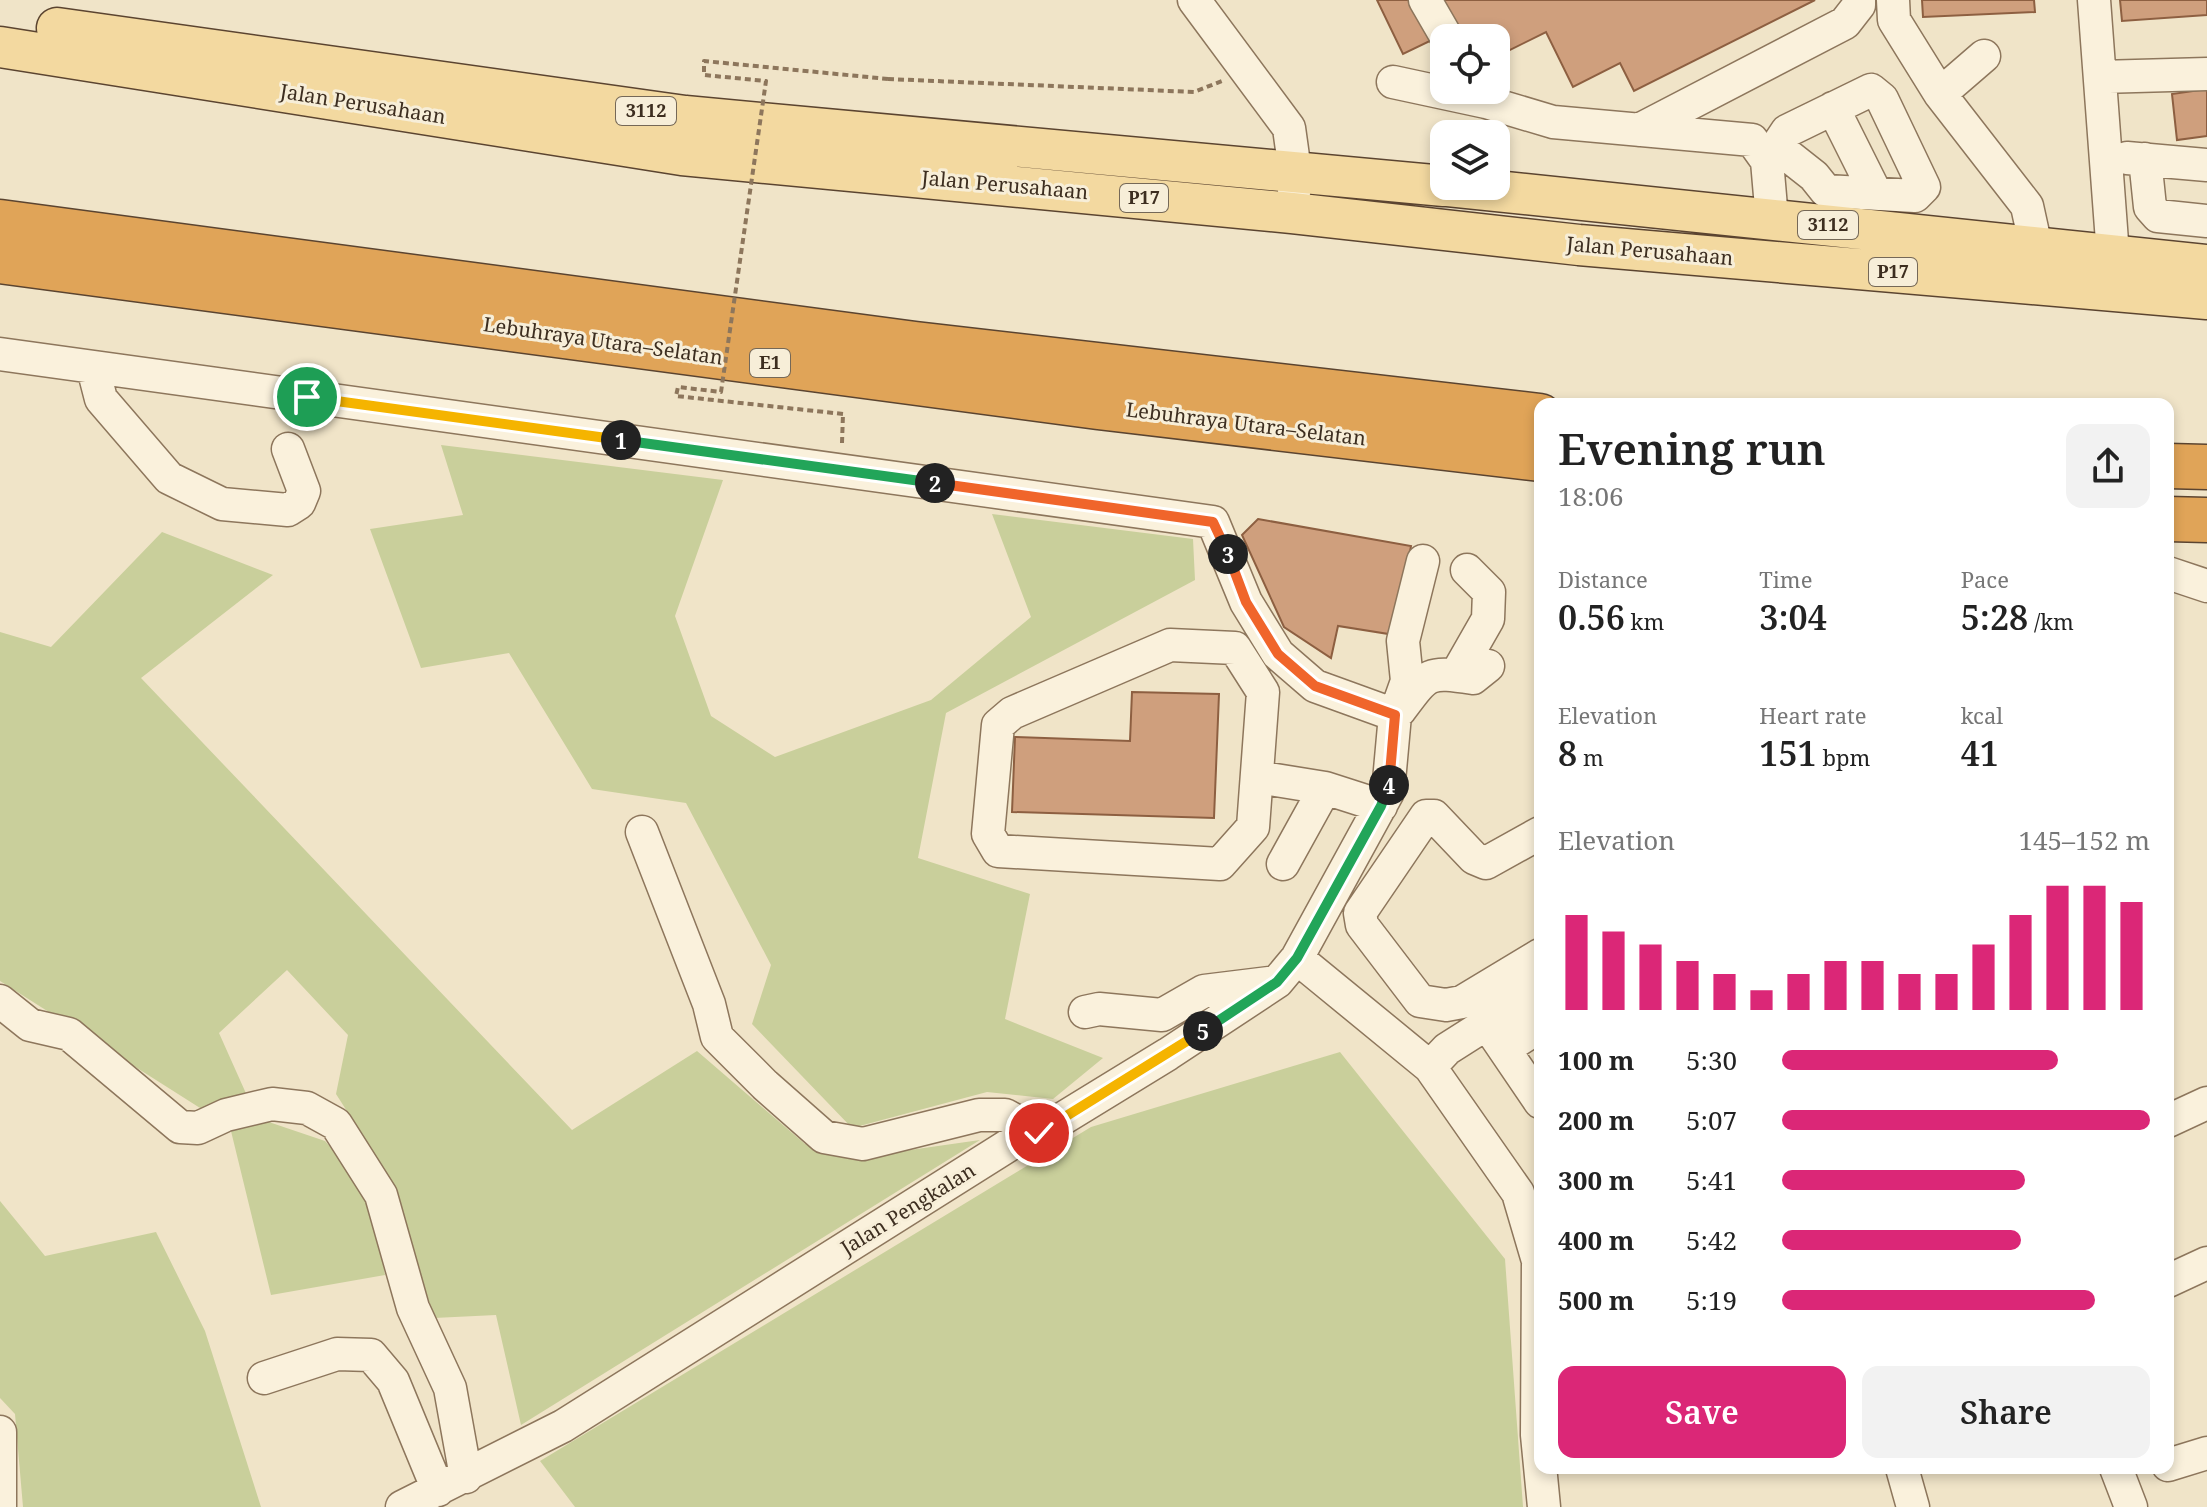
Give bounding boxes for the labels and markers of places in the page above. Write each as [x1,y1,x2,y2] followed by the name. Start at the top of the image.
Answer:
[273,363,341,431] pin
[601,420,641,460] pin: 1
[915,463,955,503] pin: 2
[1208,534,1248,574] pin: 3
[1369,765,1409,805] pin: 4
[1183,1011,1223,1051] pin: 5
[1005,1099,1073,1167] pin

